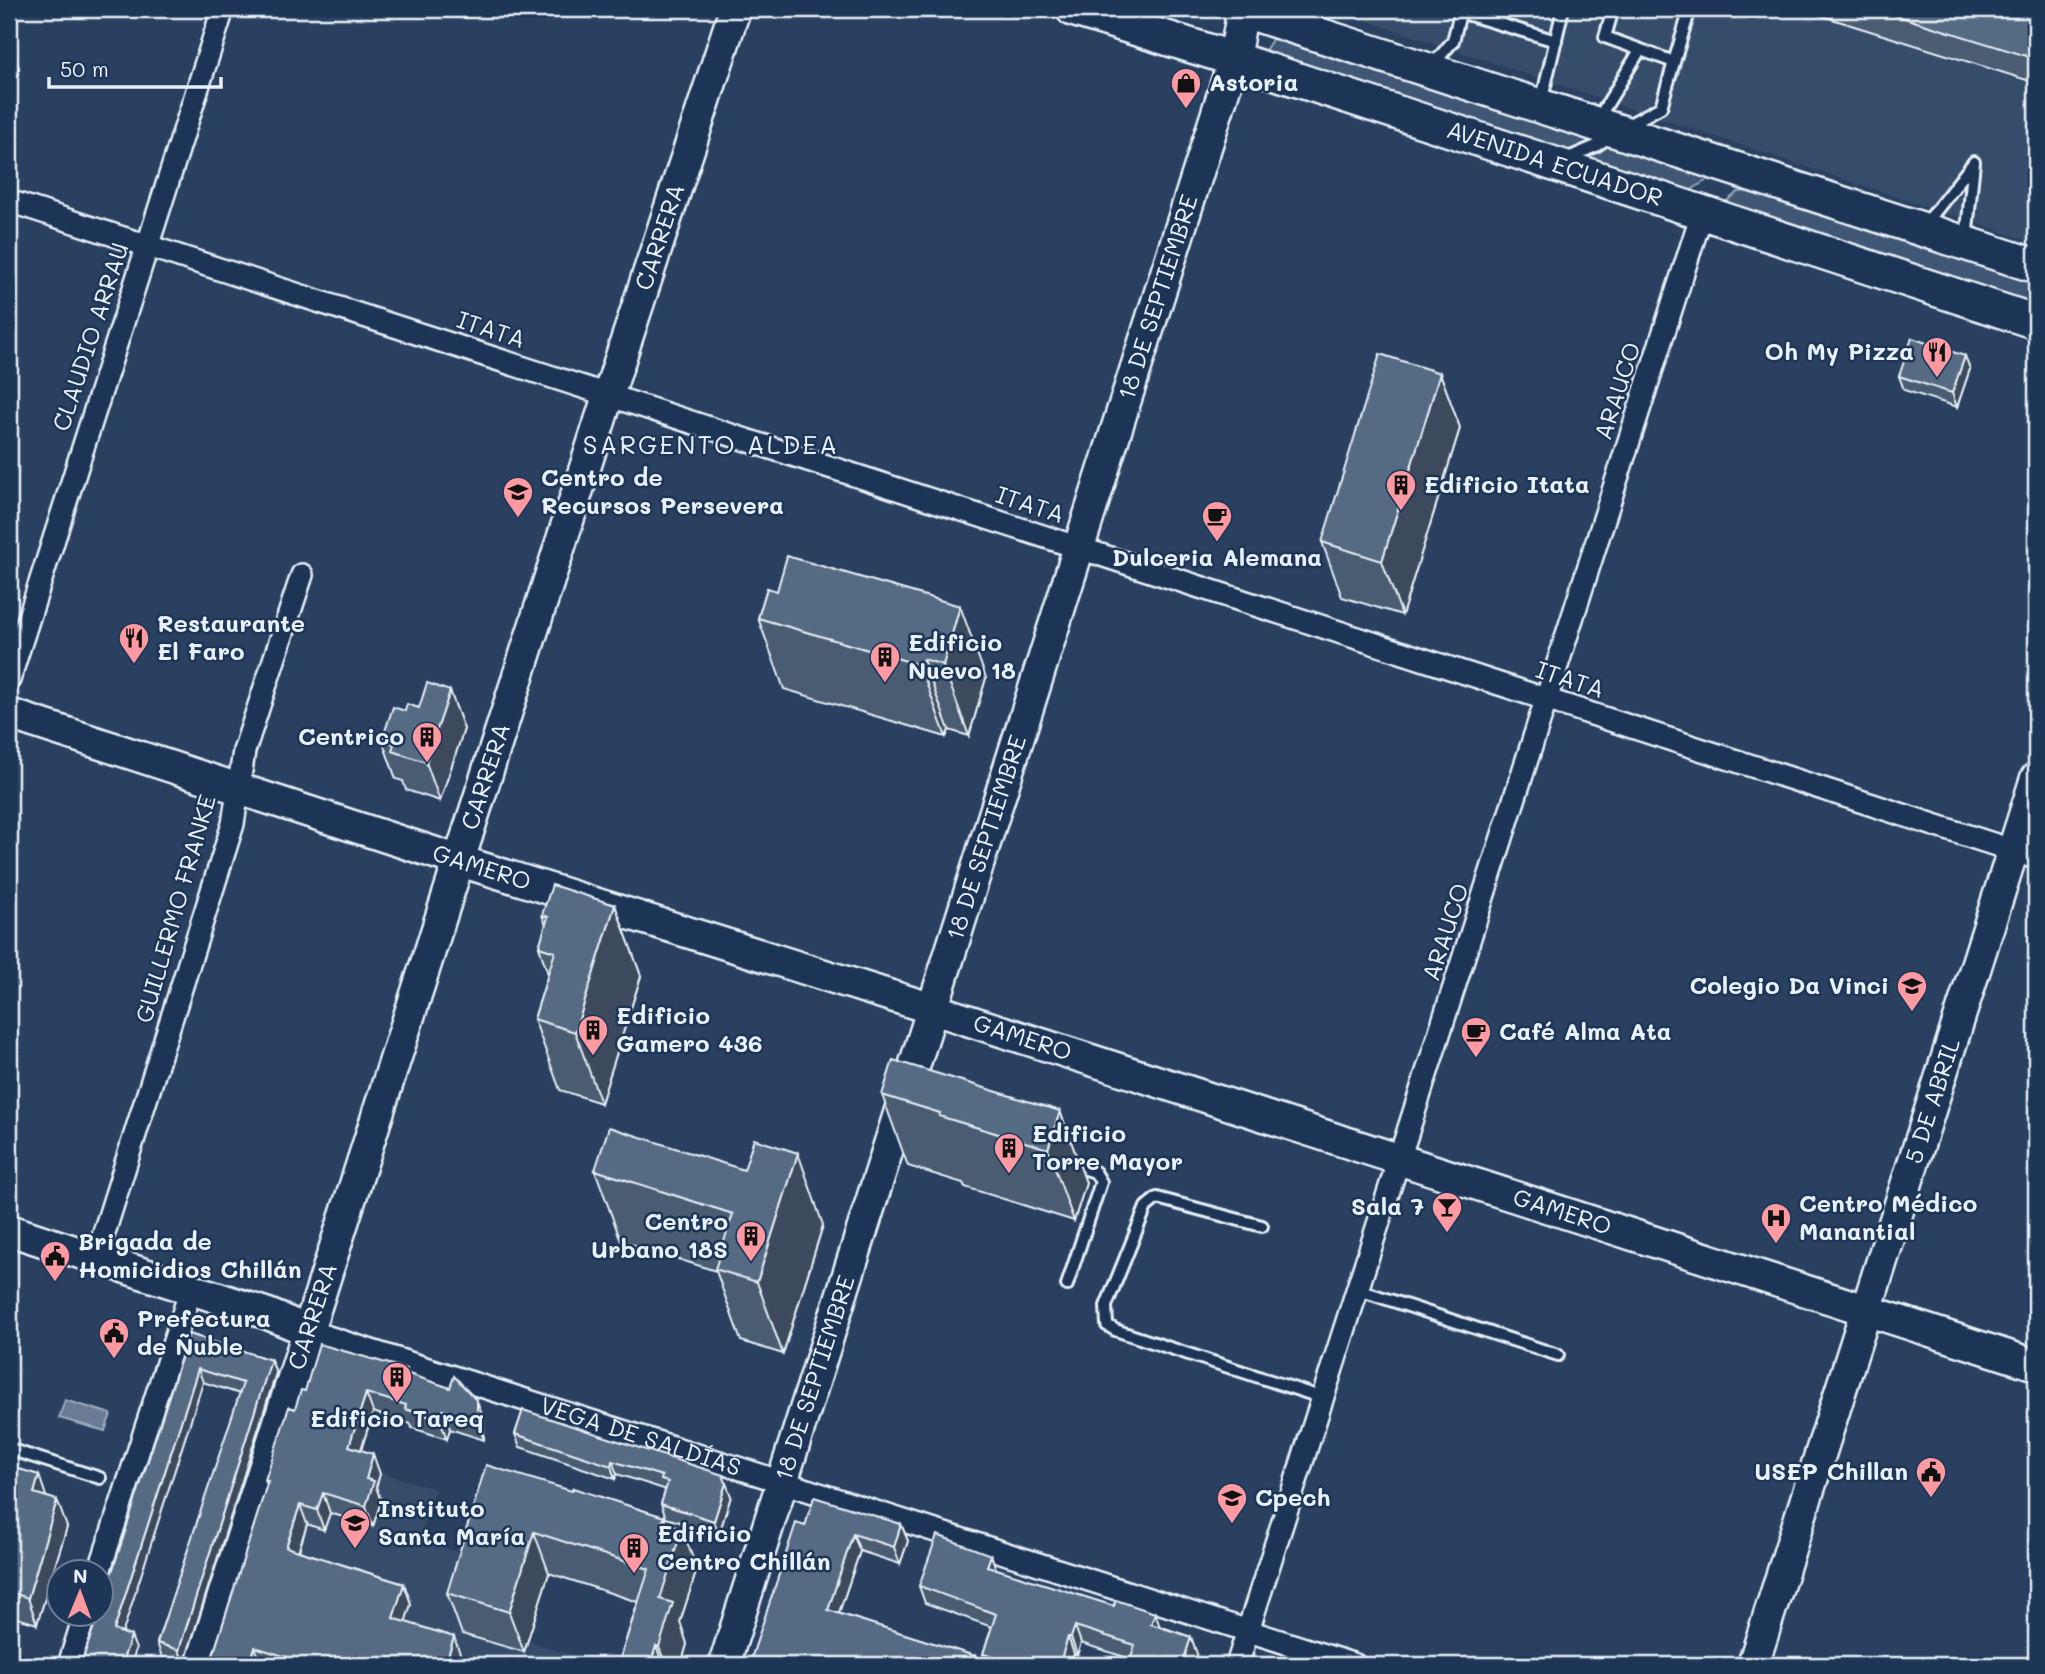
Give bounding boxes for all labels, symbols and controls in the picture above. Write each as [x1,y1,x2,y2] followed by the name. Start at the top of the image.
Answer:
[49,46,220,90] scale bar
[60,55,109,82] text: 50 m
[1169,66,1203,110] shop icon: Astoria
[1209,66,1298,97] place label: Astoria
[1443,113,1667,213] street label: AVENIDA ECUADOR
[627,179,691,294] street label: CARRERA
[1110,190,1204,403] street label: 18 DE SEPTIEMBRE
[45,239,135,435] street label: CLAUDIO ARRAU
[453,303,530,354] street label: ITATA
[1765,335,1914,366] place label: Oh My Pizza
[1920,335,1954,379] restaurant icon: Oh My Pizza
[1586,338,1647,443] street label: ARAUCO
[583,427,839,461] district label: SARGENTO ALDEA
[541,461,784,520] place label: Centro de Recursos Persevera
[1384,468,1418,512] building icon: Edificio Itata
[1424,468,1590,499] place label: Edificio Itata
[501,475,535,519] school or university icon: Centro de Recursos Persevera
[992,478,1069,529] street label: ITATA
[1200,499,1234,543] cafe icon: Dulceria Alemana
[1112,541,1322,572] place label: Dulceria Alemana
[157,607,305,666] place label: Restaurante El Faro
[117,621,151,665] restaurant icon: Restaurante El Faro
[908,626,1016,685] place label: Edificio Nuevo 18
[868,640,902,684] building icon: Edificio Nuevo 18
[1532,653,1609,704] street label: ITATA
[453,719,516,833] street label: CARRERA
[298,720,404,751] place label: Centrico
[410,720,444,764] building icon: Centrico
[938,731,1032,944] street label: 18 DE SEPTIEMBRE
[127,791,222,1026] street label: GUILLERMO FRANKE
[429,836,535,896] street label: GAMERO
[1414,879,1475,984] street label: ARAUCO
[1689,969,1889,1000] place label: Colegio Da Vinci
[1895,969,1929,1013] school or university icon: Colegio Da Vinci
[616,999,762,1058] place label: Edificio Gamero 436
[970,1006,1076,1067] street label: GAMERO
[576,1013,610,1057] building icon: Edificio Gamero 436
[1459,1015,1493,1059] cafe icon: Café Alma Ata
[1499,1015,1672,1046] place label: Café Alma Ata
[1897,1034,1966,1167] street label: 5 DE ABRIL
[1032,1117,1183,1176] place label: Edificio Torre Mayor
[992,1131,1026,1175] building icon: Edificio Torre Mayor
[1509,1180,1616,1241] street label: GAMERO
[1799,1187,1977,1246] place label: Centro Médico Manantial
[1351,1190,1424,1221] place label: Sala 7
[1430,1190,1464,1234] bar icon: Sala 7
[1759,1201,1793,1245] hospital icon: Centro Médico Manantial
[591,1205,728,1264] place label: Centro Urbano 18S
[734,1219,768,1263] building icon: Centro Urbano 18S
[78,1225,301,1284] place label: Brigada de Homicidios Chillán
[38,1239,72,1283] public building icon: Brigada de Homicidios Chillán
[280,1259,343,1373] street label: CARRERA
[767,1271,861,1484] street label: 18 DE SEPTIEMBRE
[137,1302,271,1361] place label: Prefectura de Ñuble
[97,1316,131,1360] public building icon: Prefectura de Ñuble
[380,1360,414,1404] building icon: Edificio Tareq
[537,1389,745,1482] street label: VEGA DE SALDÍAS
[310,1402,484,1433] place label: Edificio Tareq
[1754,1455,1908,1486] place label: USEP Chillan
[1914,1455,1948,1499] public building icon: USEP Chillan
[1215,1481,1249,1525] school or university icon: Cpech
[1255,1481,1331,1512] place label: Cpech
[378,1492,525,1551] place label: Instituto Santa María
[338,1506,372,1550] school or university icon: Instituto Santa María
[657,1517,831,1576] place label: Edificio Centro Chillán
[617,1531,651,1575] building icon: Edificio Centro Chillán
[46,1558,116,1628] north arrow
[73,1563,88,1588] text: N

